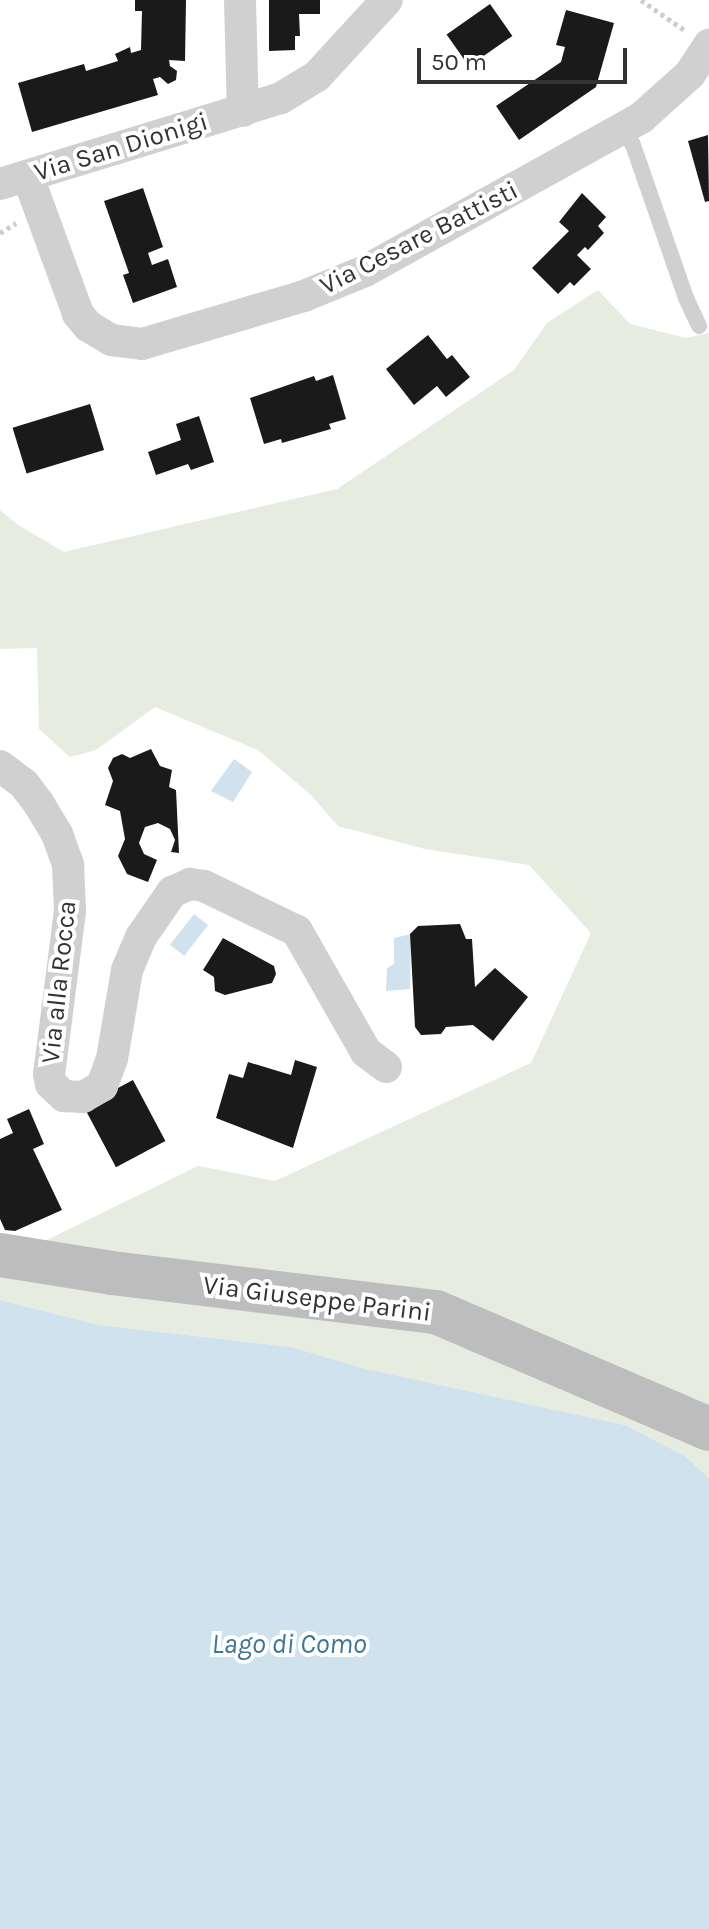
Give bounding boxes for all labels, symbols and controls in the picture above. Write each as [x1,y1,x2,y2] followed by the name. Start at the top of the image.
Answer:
[421,32,631,82] scale bar
[431,48,487,76] text: 50 m
[30,106,212,188] street label: Via San Dionigi
[315,175,523,301] street label: Via Cesare Battisti
[35,899,83,1065] street label: Via alla Rocca
[201,1270,433,1328] street label: Via Giuseppe Parini
[212,1627,366,1661] water label: Lago di Como

